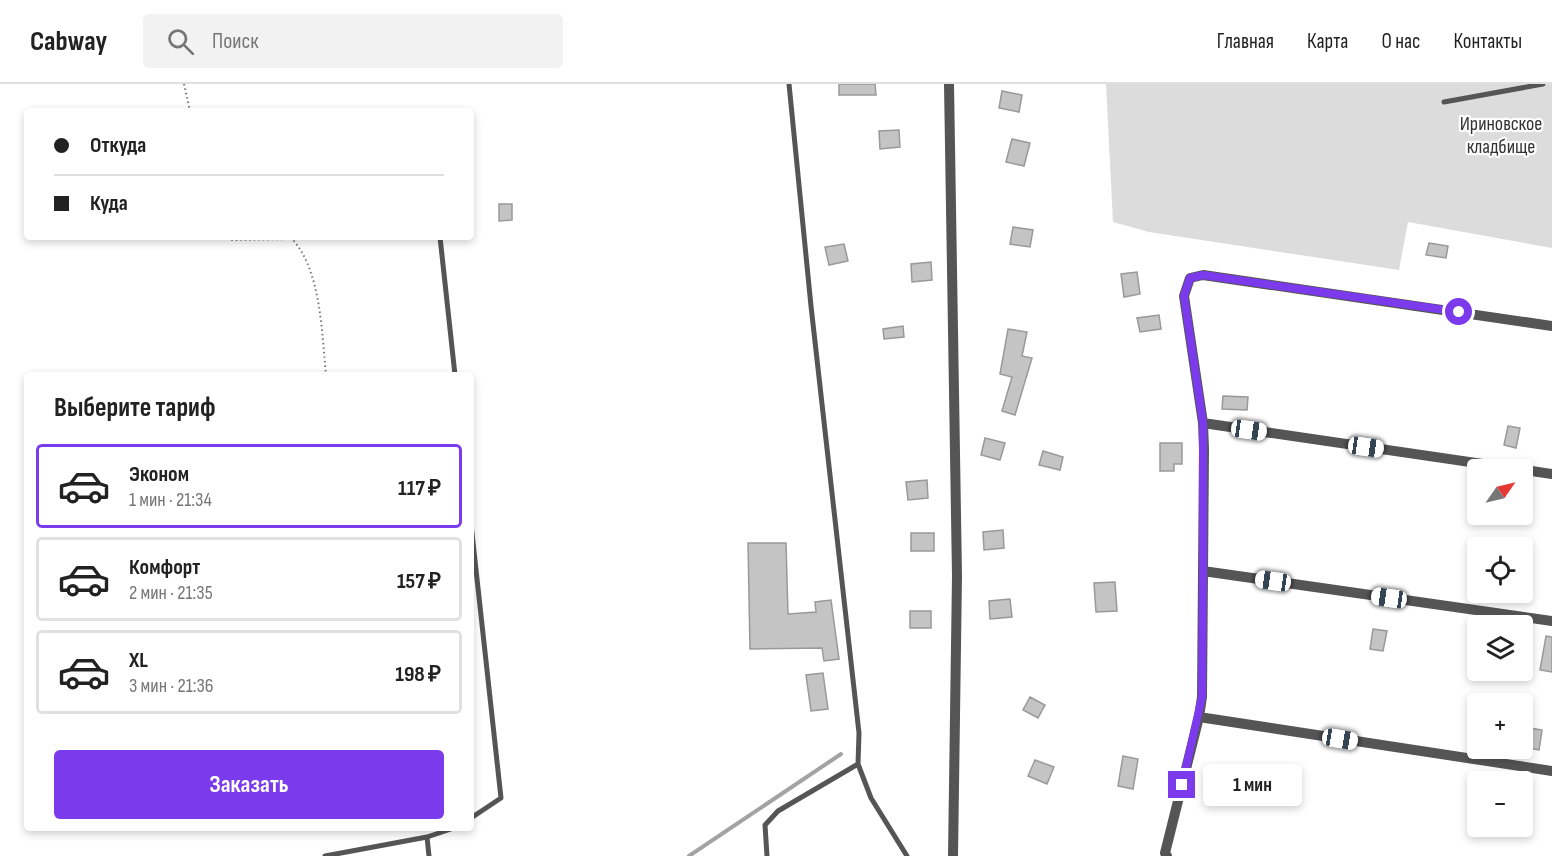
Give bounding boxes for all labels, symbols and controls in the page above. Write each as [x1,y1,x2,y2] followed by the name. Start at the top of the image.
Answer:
[143,14,563,68] search box
[30,25,107,58] text: Cabway
[164,25,197,58] icon: search
[212,28,259,55] text: Поиск
[1217,29,1274,54] text: Главная
[1307,29,1348,54] text: Карта
[1381,29,1420,54] text: О нас
[1453,29,1522,54] text: Контакты
[1460,112,1542,159] park label: Ириновское кладбище
[90,132,146,159] text: Откуда
[90,190,128,217] text: Куда
[1445,298,1472,325] route start
[54,392,216,424] text: Выберите тариф
[1230,419,1268,441] car
[1347,436,1385,458] car
[57,459,111,513] icon: car
[1467,459,1533,525] north arrow
[1467,459,1533,837] map controls
[129,461,189,488] text: Эконом
[398,475,441,502] text: 117 ₽
[129,488,212,512] text: 1 мин · 21:34
[1467,537,1533,603] button: locate
[57,552,111,606] icon: car
[129,554,200,581] text: Комфорт
[397,568,441,595] text: 157 ₽
[1254,570,1292,592] car
[129,581,213,605] text: 2 мин · 21:35
[1370,587,1408,609] car
[1467,615,1533,681] button: layers
[57,645,111,699] icon: car
[129,647,148,674] text: XL
[395,661,441,688] text: 198 ₽
[129,674,214,698] text: 3 мин · 21:36
[1467,693,1533,759] button: +
[1321,727,1359,751] car
[54,750,444,819] button: Заказать
[1203,764,1302,806] callout: 1 мин
[1168,771,1195,798] route end
[1467,771,1533,837] button: −
[1233,773,1272,797] text: 1 мин

